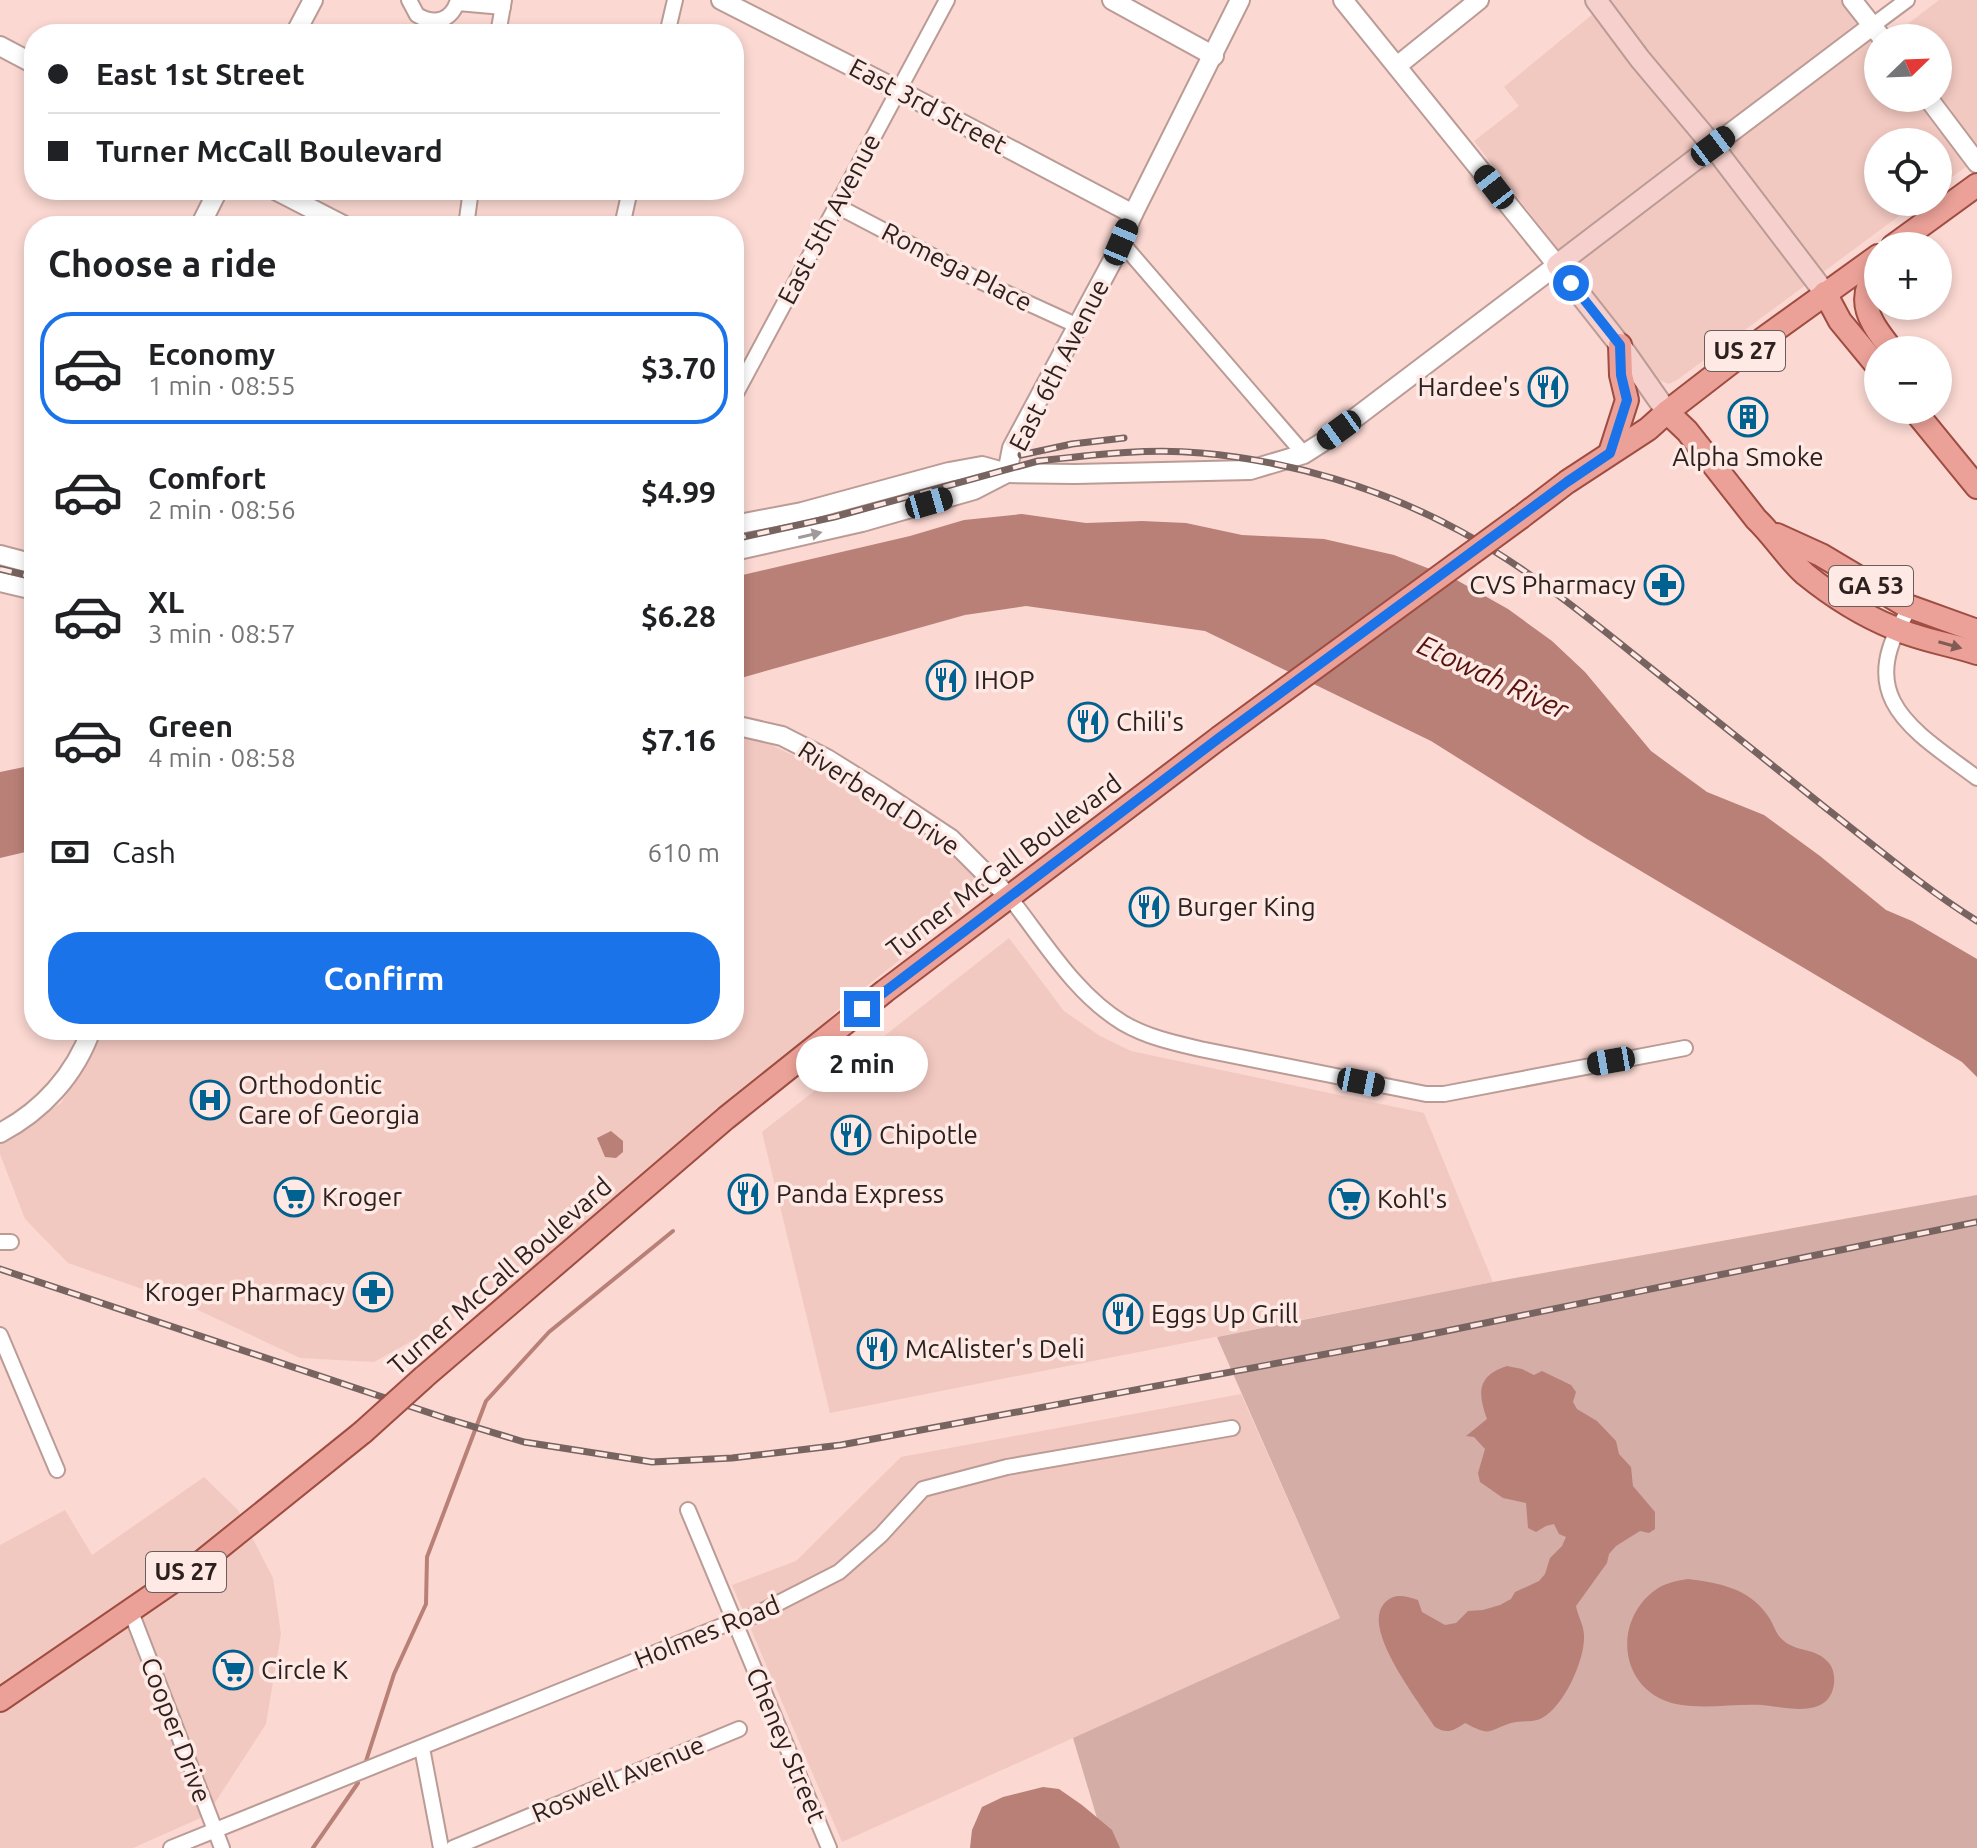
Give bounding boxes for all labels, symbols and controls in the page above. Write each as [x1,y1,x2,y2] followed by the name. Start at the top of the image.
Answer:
[1864,24,1952,112] north arrow
[1864,24,1952,424] map controls
[845,52,1012,159] street label: East 3rd Street
[96,57,305,91] text: East 1st Street
[1687,122,1739,170] car
[1864,128,1952,216] button: locate
[771,129,886,309] street label: East 5th Avenue
[96,134,443,168] text: Turner McCall Boulevard
[1470,161,1518,213] car
[1101,215,1141,269] car
[877,216,1037,317] street label: Romega Place
[1864,232,1952,320] button: +
[48,243,277,284] text: Choose a ride
[1553,265,1589,301] route start
[1003,274,1114,455] street label: East 6th Avenue
[1705,331,1785,371] road number: US 27
[52,332,124,404] icon: car
[1864,336,1952,424] button: −
[148,337,275,371] text: Economy
[641,351,716,385] text: $3.70
[1527,366,1569,408] restaurant icon: Hardee's
[148,371,296,400] text: 1 min · 08:55
[1418,372,1520,401] place label: Hardee's
[1727,396,1769,438] building icon: Alpha Smoke
[1313,406,1365,454] car
[1672,442,1824,471] place label: Alpha Smoke
[52,456,124,528] icon: car
[148,461,266,495] text: Comfort
[641,475,716,509] text: $4.99
[903,485,955,521] car
[148,495,296,524] text: 2 min · 08:56
[798,528,823,541] one-way arrow
[1643,564,1685,606] pharmacy icon: CVS Pharmacy
[1829,566,1913,606] road number: GA 53
[1469,570,1636,599] place label: CVS Pharmacy
[52,580,124,652] icon: car
[148,585,184,619] text: XL
[641,599,716,633] text: $6.28
[148,619,296,648] text: 3 min · 08:57
[1413,628,1575,725] water label: Etowah River
[1939,639,1963,652] one-way arrow
[925,659,967,701] restaurant icon: IHOP
[974,665,1035,694] place label: IHOP
[1067,701,1109,743] restaurant icon: Chili's
[52,704,124,776] icon: car
[1116,707,1184,736] place label: Chili's
[148,709,233,743] text: Green
[641,723,716,757] text: $7.16
[793,735,965,860] street label: Riverbend Drive
[148,743,296,772] text: 4 min · 08:58
[881,768,1127,963] street label: Turner McCall Boulevard
[48,830,92,874] icon: cash
[112,835,176,869] text: Cash
[648,838,720,867] text: 610 m
[1128,886,1170,928] restaurant icon: Burger King
[1177,892,1316,921] place label: Burger King
[48,932,720,1024] button: Confirm
[844,991,880,1027] route end
[796,1037,928,1093] callout: 2 min
[1585,1045,1637,1077] car
[829,1049,895,1078] text: 2 min
[1335,1066,1387,1098] car
[238,1070,420,1129] place label: Orthodontic Care of Georgia
[189,1079,231,1121] hospital icon: Orthodontic Care of Georgia
[830,1114,872,1156] restaurant icon: Chipotle
[879,1120,978,1149] place label: Chipotle
[382,1171,617,1380] street label: Turner McCall Boulevard
[727,1173,769,1215] restaurant icon: Panda Express
[273,1176,315,1218] supermarket icon: Kroger
[1328,1178,1370,1220] supermarket icon: Kohl's
[776,1179,944,1208] place label: Panda Express
[322,1182,402,1211] place label: Kroger
[1377,1184,1447,1213] place label: Kohl's
[352,1271,394,1313] pharmacy icon: Kroger Pharmacy
[145,1277,345,1306] place label: Kroger Pharmacy
[1102,1293,1144,1335] restaurant icon: Eggs Up Grill
[1151,1299,1299,1328] place label: Eggs Up Grill
[856,1328,898,1370] restaurant icon: McAlister's Deli
[905,1334,1085,1363] place label: McAlister's Deli
[146,1552,226,1592] road number: US 27
[630,1589,784,1674] street label: Holmes Road
[212,1649,254,1691] supermarket icon: Circle K
[135,1653,217,1807] street label: Cooper Drive
[261,1655,348,1684] place label: Circle K
[741,1663,832,1827] street label: Cheney Street
[527,1729,708,1828] street label: Roswell Avenue

